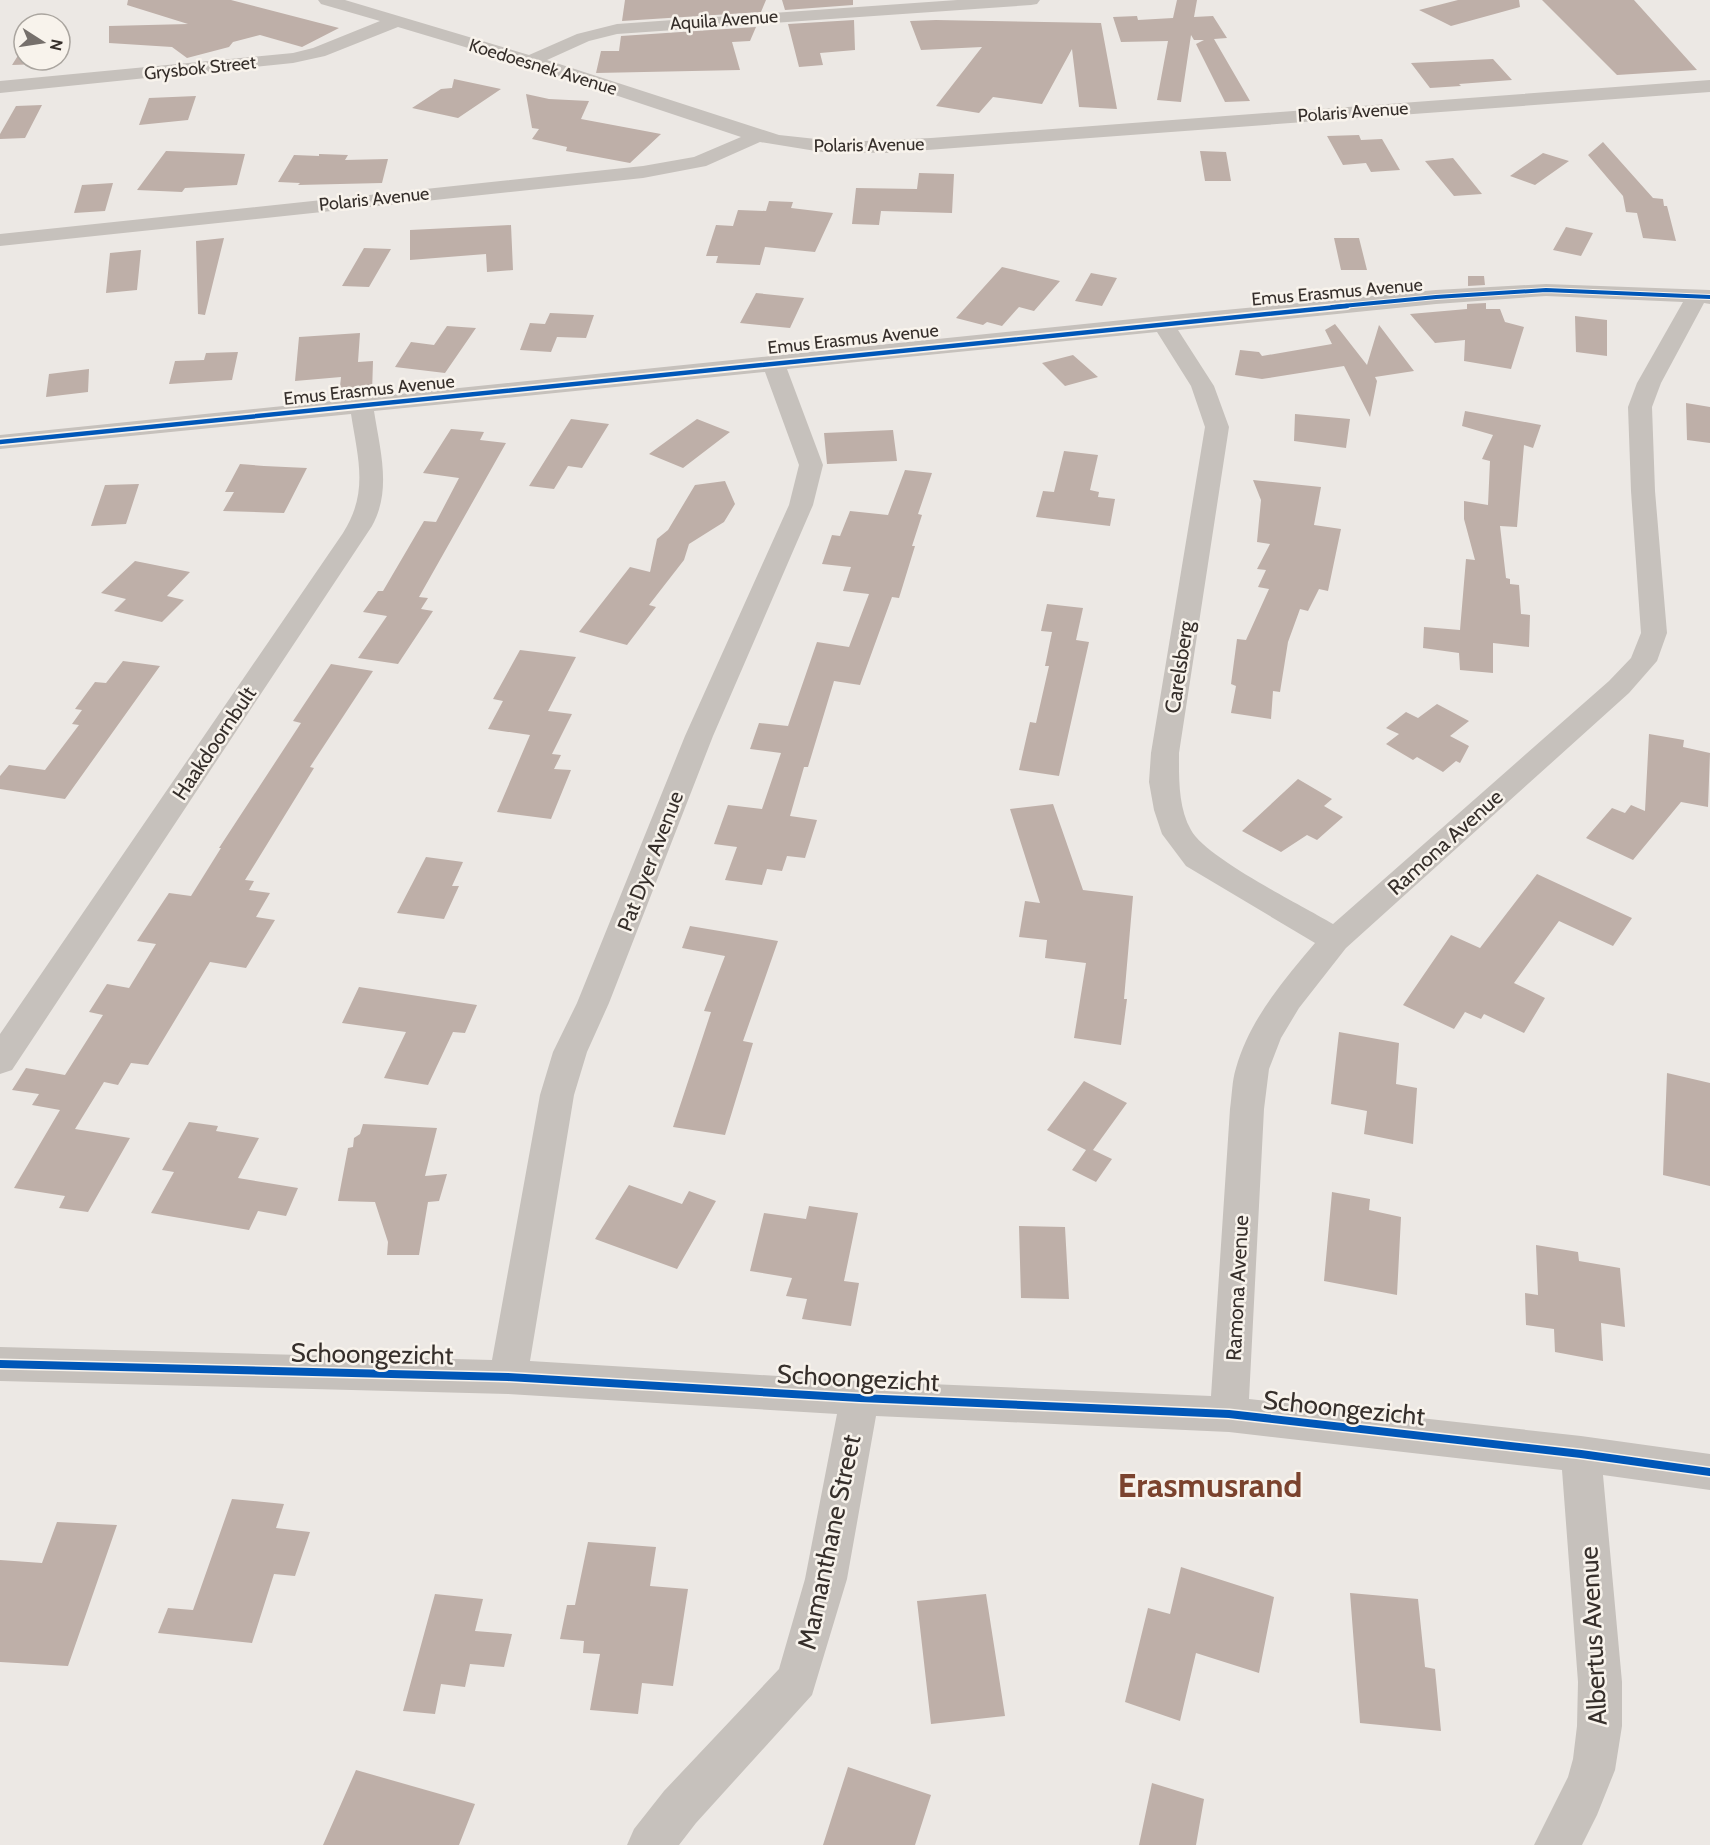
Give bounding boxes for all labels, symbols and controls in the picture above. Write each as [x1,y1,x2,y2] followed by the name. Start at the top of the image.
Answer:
[669,5,779,35] street label: Aquila Avenue
[12,12,72,72] north arrow
[466,34,620,100] street label: Koedoesnek Avenue
[46,38,67,53] text: N
[143,51,257,85] street label: Grysbok Street
[1297,97,1409,127] street label: Polaris Avenue
[813,133,925,157] street label: Polaris Avenue
[318,182,430,216] street label: Polaris Avenue
[1250,274,1424,310] street label: Emus Erasmus Avenue
[766,319,940,359] street label: Emus Erasmus Avenue
[282,370,456,410] street label: Emus Erasmus Avenue
[1159,619,1199,715] street label: Carelsberg
[167,682,261,804] street label: Haakdoornbult
[1382,784,1508,900] street label: Ramona Avenue
[612,787,688,934] street label: Pat Dyer Avenue
[1221,1214,1253,1361] street label: Ramona Avenue
[290,1337,454,1371] street label: Schoongezicht
[776,1358,940,1398] street label: Schoongezicht
[1261,1384,1427,1432] street label: Schoongezicht
[791,1431,867,1652] street label: Mamanthane Street
[1118,1465,1302,1505] district label: Erasmusrand
[1572,1546,1614,1726] street label: Albertus Avenue

